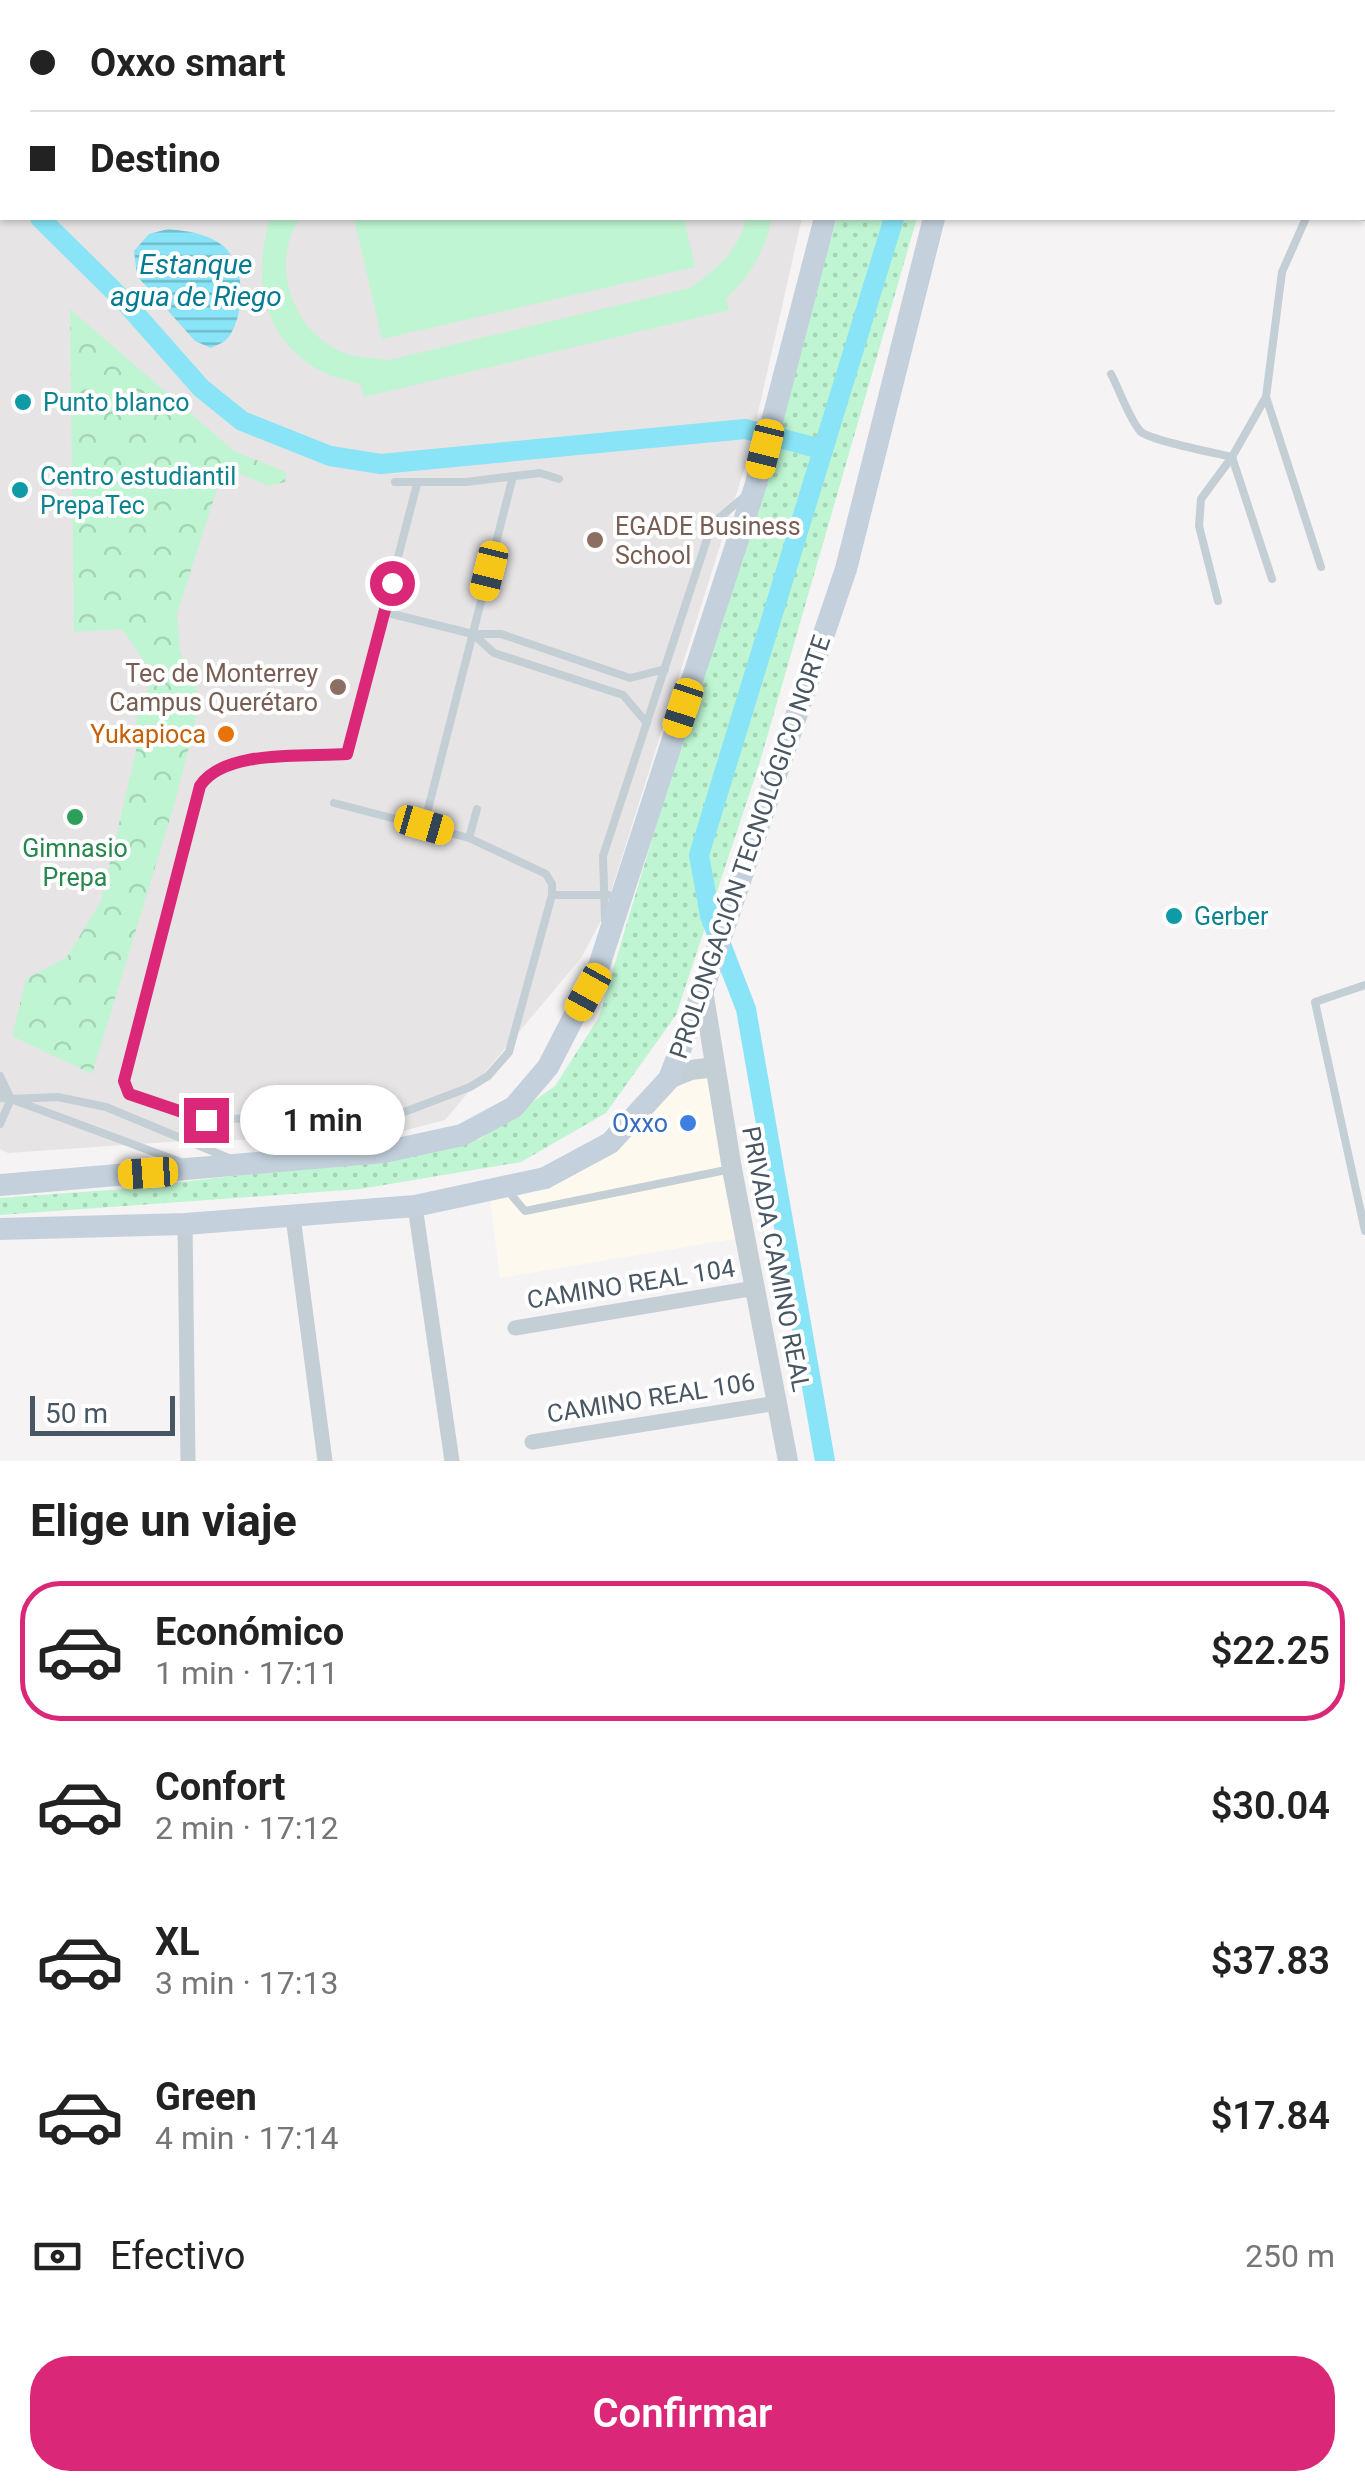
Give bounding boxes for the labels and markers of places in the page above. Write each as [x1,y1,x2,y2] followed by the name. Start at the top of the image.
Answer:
[43,388,190,417] place label: Punto blanco
[12,391,34,413] marker: Punto blanco
[40,462,236,520] place label: Centro estudiantil PrepaTec
[9,479,31,501] marker: Centro estudiantil PrepaTec
[615,512,801,570] place label: EGADE Business School
[584,529,606,551] marker: EGADE Business School
[109,659,318,717] place label: Tec de Monterrey Campus Querétaro
[327,676,349,698] marker: Tec de Monterrey Campus Querétaro
[90,720,206,749] place label: Yukapioca
[215,723,237,745] marker: Yukapioca
[64,806,86,828] marker: Gimnasio Prepa
[22,834,128,892] place label: Gimnasio Prepa
[1194,902,1269,931] place label: Gerber
[1163,905,1185,927] marker: Gerber
[612,1109,668,1138] place label: Oxxo
[677,1112,699,1134] marker: Oxxo

